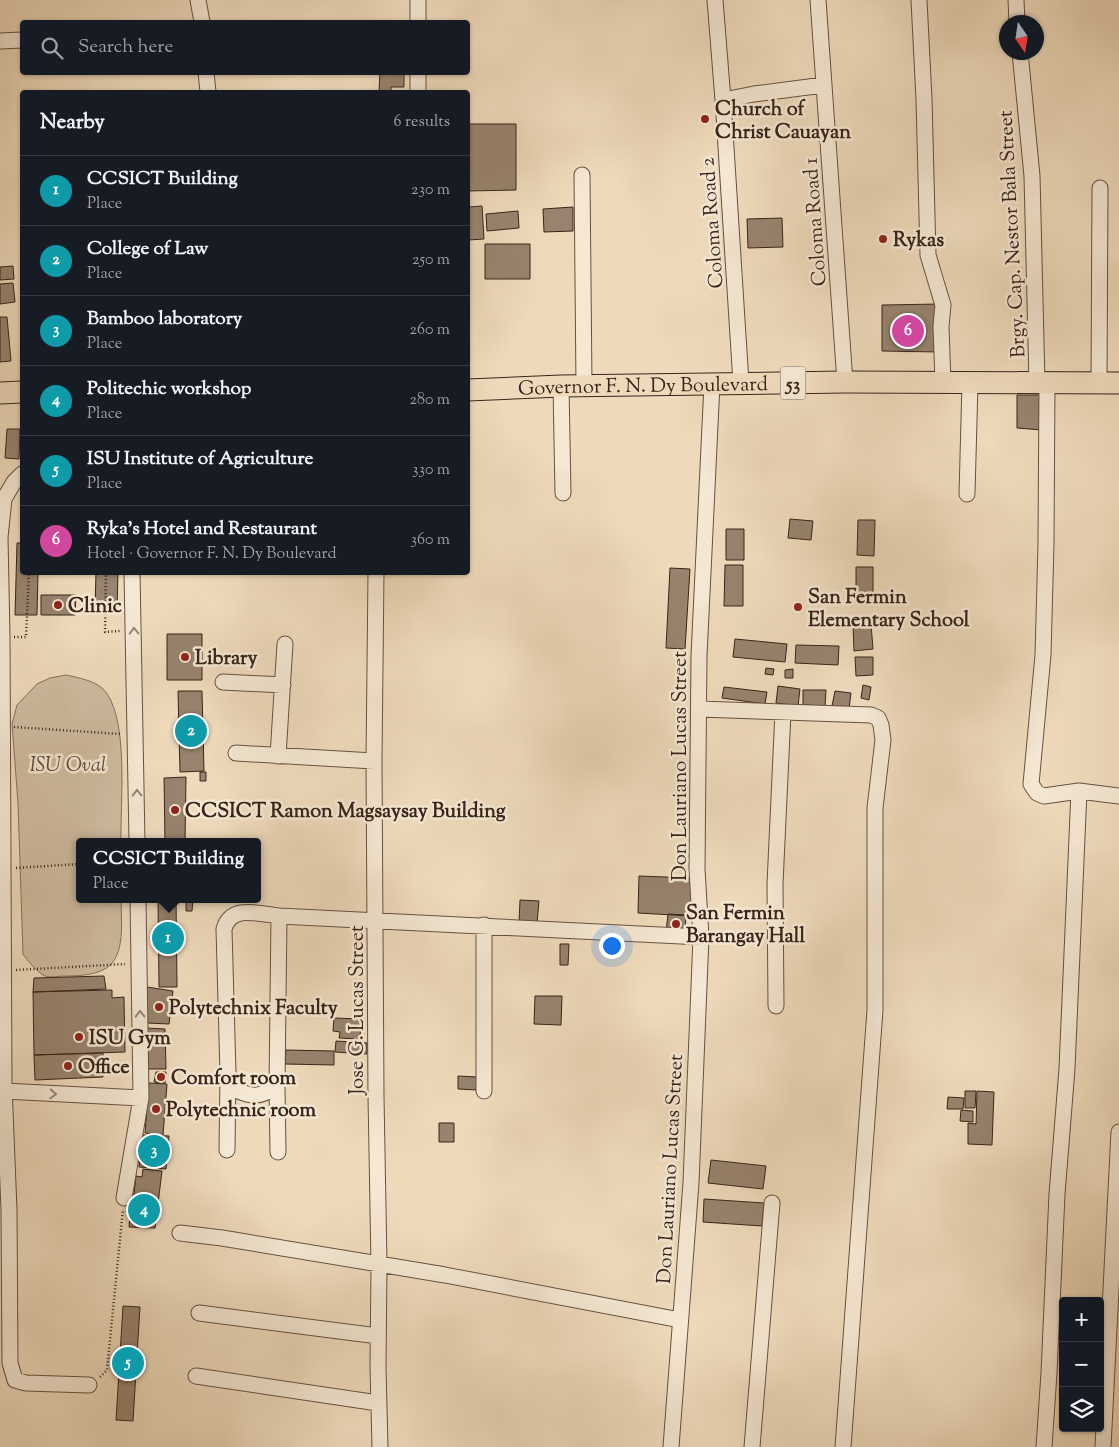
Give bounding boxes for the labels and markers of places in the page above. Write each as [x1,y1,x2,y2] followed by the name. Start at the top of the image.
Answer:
[715,96,851,148] place label: Church of Christ Cauayan
[699,113,711,125] marker: Church of Christ Cauayan
[893,227,944,256] place label: Rykas
[877,233,889,245] marker: Rykas
[892,312,924,350] pin: 6
[808,584,970,636] place label: San Fermin Elementary School
[68,593,122,622] place label: Clinic
[52,599,64,611] marker: Clinic
[792,601,804,613] marker: San Fermin Elementary School
[195,645,257,674] place label: Library
[179,651,191,663] marker: Library
[175,712,207,750] pin: 2
[185,798,506,827] place label: CCSICT Ramon Magsaysay Building
[169,804,181,816] marker: CCSICT Ramon Magsaysay Building
[686,900,805,952] place label: San Fermin Barangay Hall
[670,918,682,930] marker: San Fermin Barangay Hall
[152,919,184,957] pin: 1
[169,995,338,1024] place label: Polytechnix Faculty
[153,1001,165,1013] marker: Polytechnix Faculty
[89,1025,171,1054] place label: ISU Gym
[73,1031,85,1043] marker: ISU Gym
[78,1054,130,1083] place label: Office
[62,1060,74,1072] marker: Office
[171,1065,296,1094] place label: Comfort room
[155,1071,167,1083] marker: Comfort room
[166,1097,317,1126] place label: Polytechnic room
[150,1103,162,1115] marker: Polytechnic room
[138,1132,170,1170] pin: 3
[128,1191,160,1229] pin: 4
[112,1344,144,1382] pin: 5

